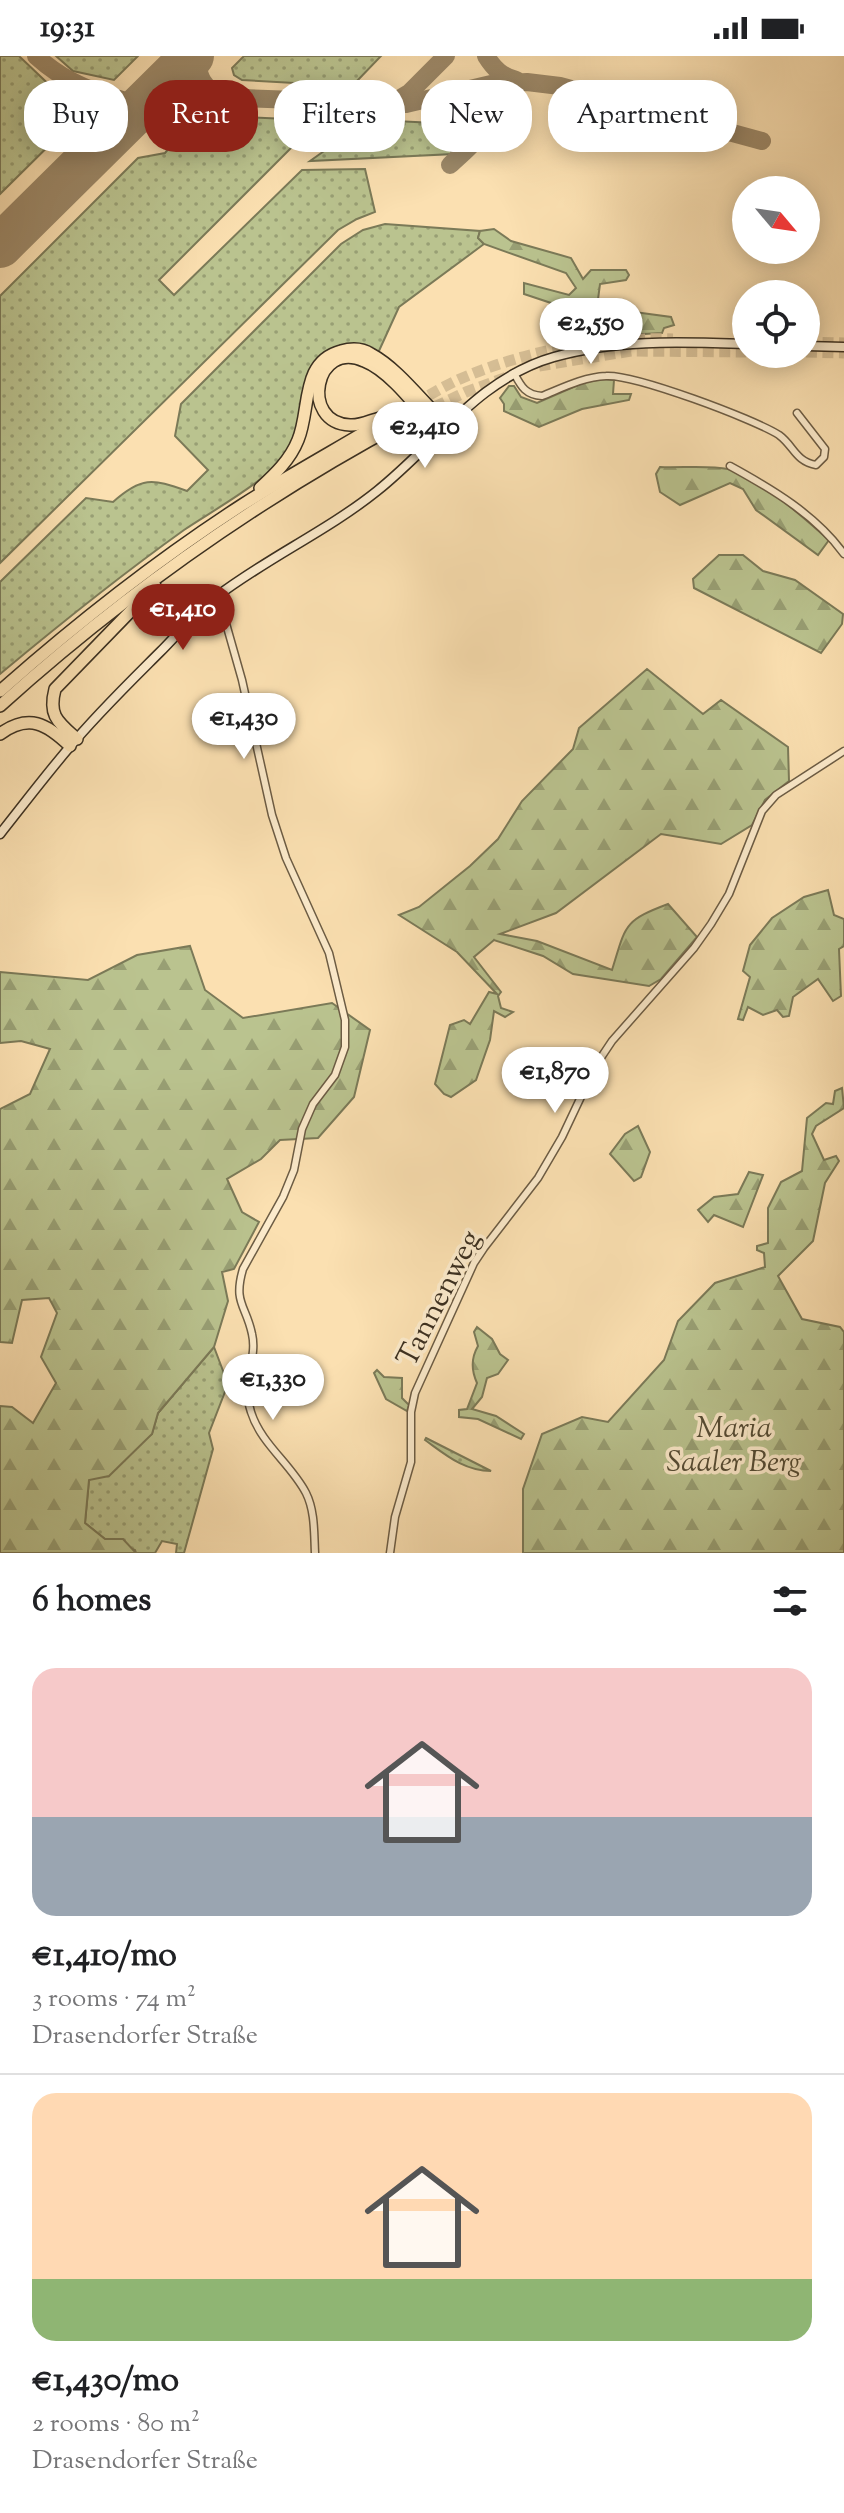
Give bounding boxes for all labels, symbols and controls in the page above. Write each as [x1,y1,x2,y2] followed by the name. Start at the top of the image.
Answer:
[40,7,95,50] text: 19:31
[24,80,128,152] chip: Buy
[144,80,258,152] chip: Rent
[274,80,405,152] chip: Filters
[421,80,532,152] chip: New
[548,80,737,152] chip: Apartment
[732,176,820,264] north arrow
[732,176,820,368] map controls
[732,280,820,368] button: locate
[526,298,656,366] pin: €2,550
[558,305,624,342] text: €2,550
[360,402,490,470] pin: €2,410
[390,409,460,446] text: €2,410
[118,584,248,652] pin: €1,410
[150,591,216,628] text: €1,410
[179,693,309,761] pin: €1,430
[210,700,278,737] text: €1,430
[490,1047,620,1115] pin: €1,870
[520,1054,590,1091] text: €1,870
[387,1223,493,1375] street label: Tannenweg
[208,1354,338,1422] pin: €1,330
[240,1361,306,1398] text: €1,330
[667,1408,801,1485] park label: Maria Saaler Berg
[32,1577,151,1626] text: 6 homes
[768,1579,812,1623] icon: filters
[350,1720,494,1864] icon: home
[32,1932,177,1981] text: €1,410/mo
[32,1981,196,2018] text: 3 rooms · 74 m²
[32,2018,258,2055] text: Drasendorfer Straße
[350,2145,494,2289] icon: home
[32,2357,179,2406] text: €1,430/mo
[32,2406,200,2443] text: 2 rooms · 80 m²
[32,2443,258,2480] text: Drasendorfer Straße

